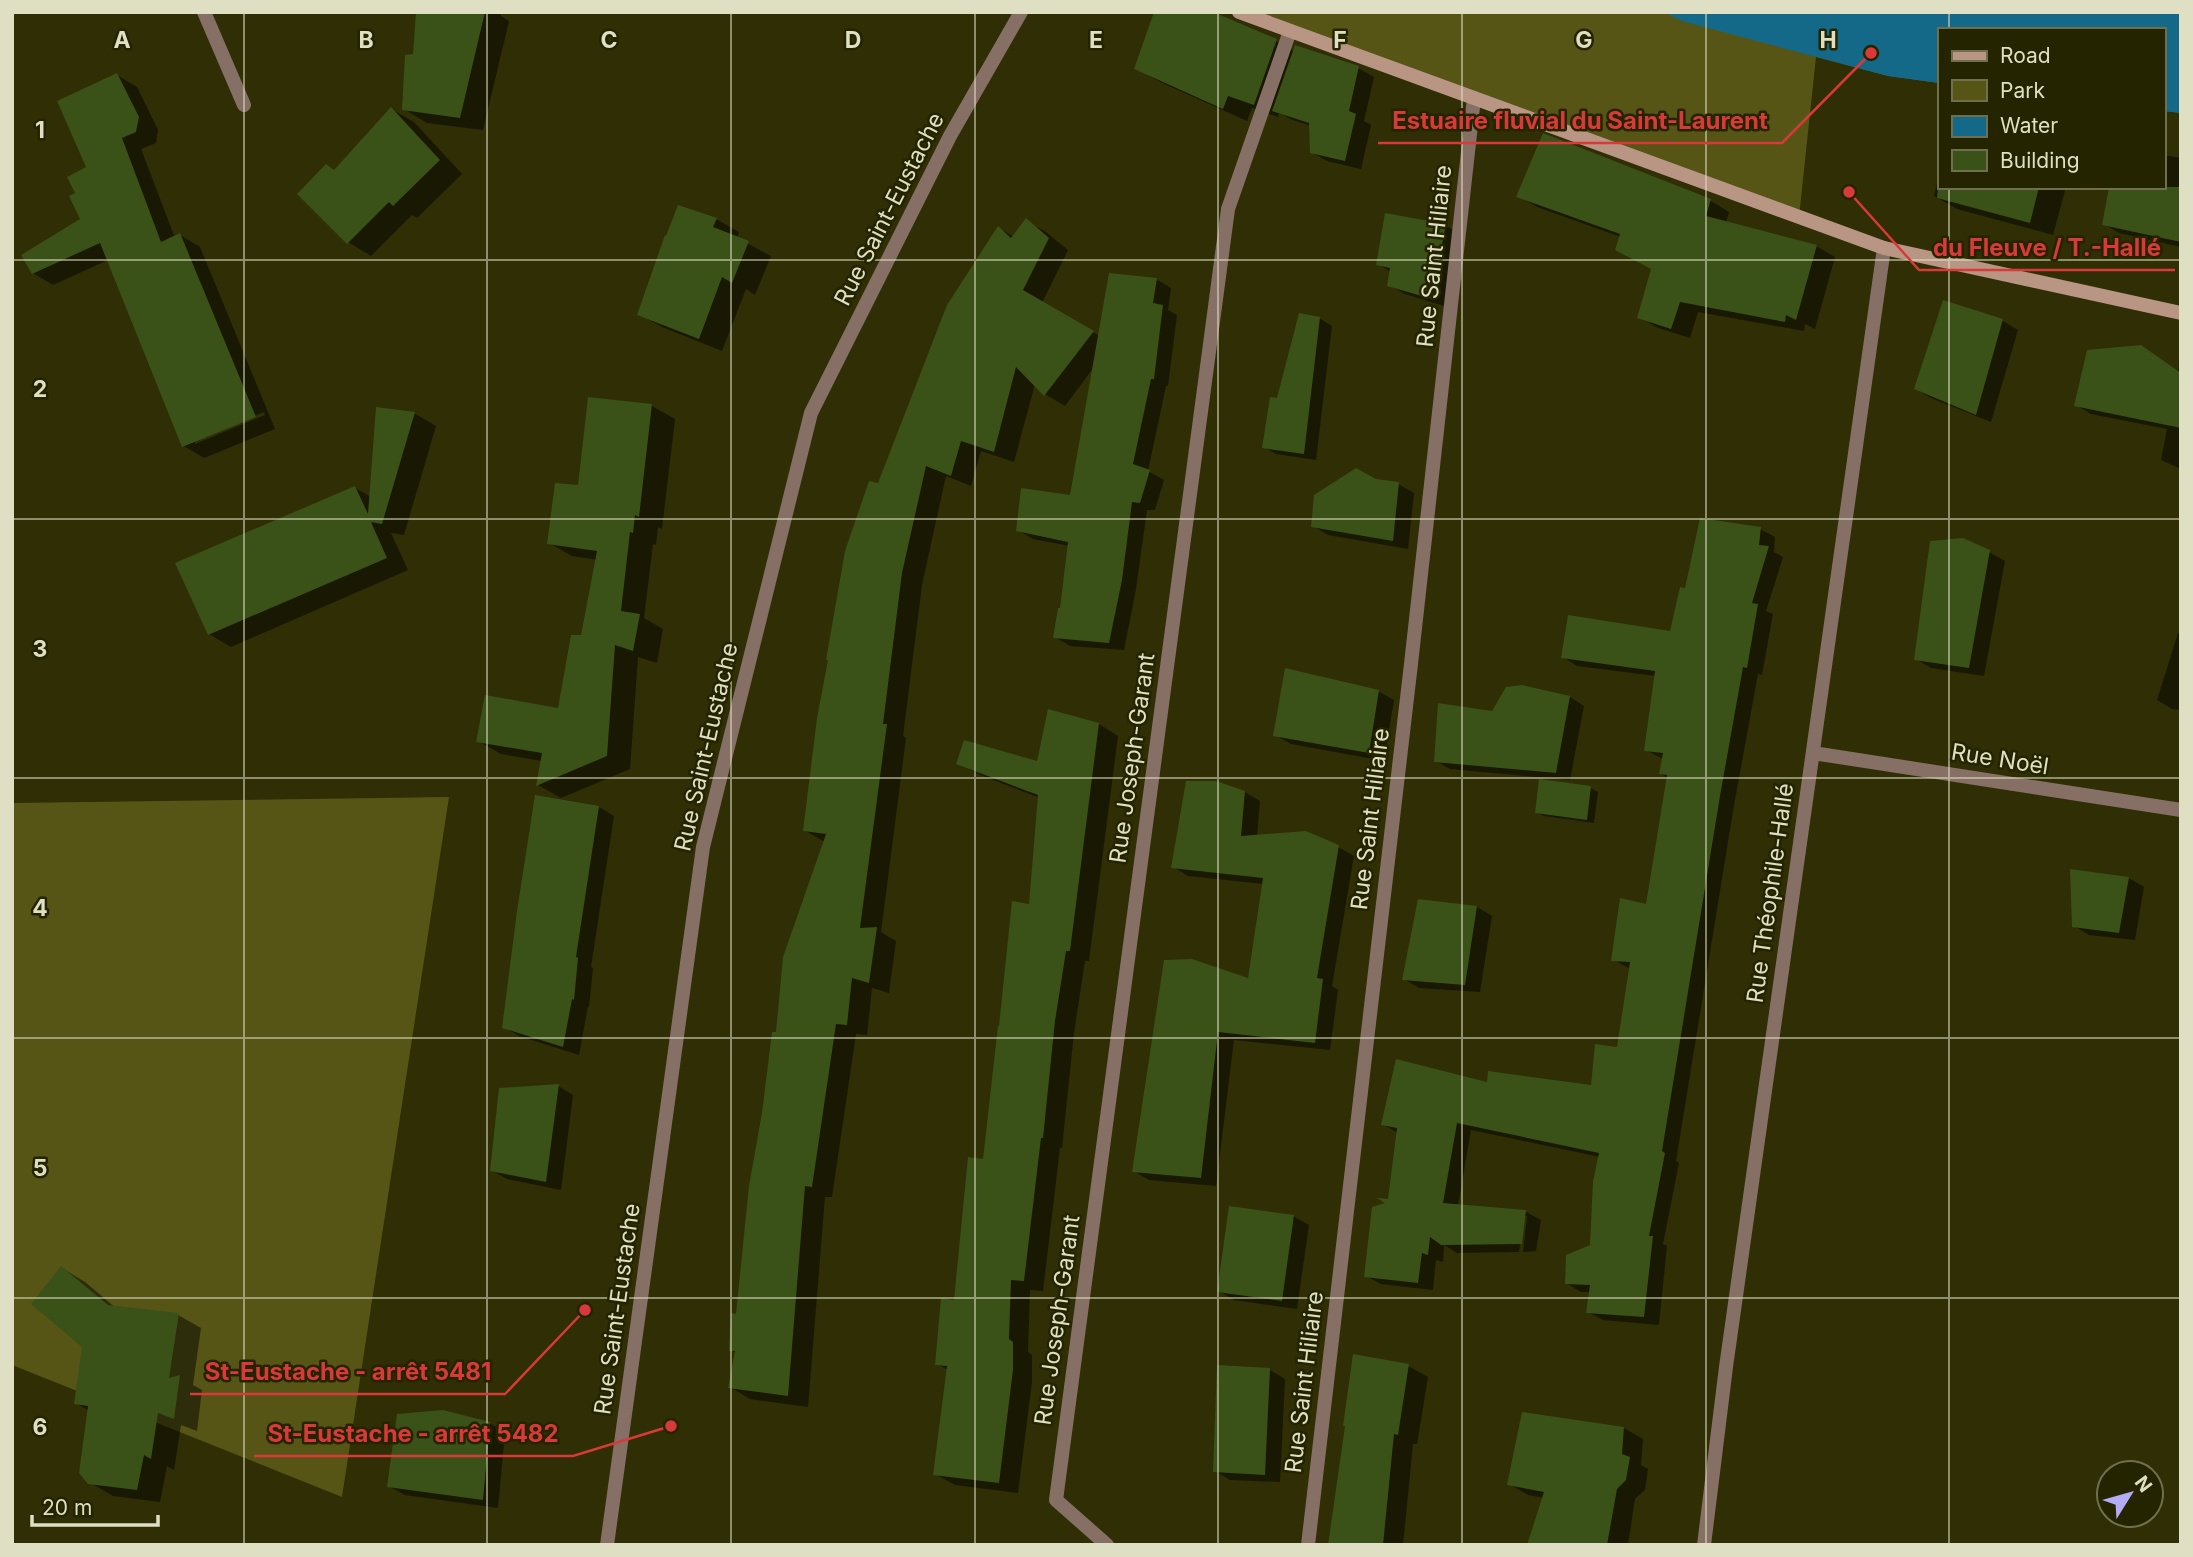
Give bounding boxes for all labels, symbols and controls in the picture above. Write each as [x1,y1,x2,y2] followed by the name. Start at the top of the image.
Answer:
[113,26,131,54] text: A
[358,26,374,54] text: B
[600,26,618,54] text: C
[845,26,861,54] text: D
[1089,26,1103,54] text: E
[1333,26,1347,54] text: F
[1575,26,1593,54] text: G
[1819,26,1837,54] text: H
[1938,28,2165,189] legend
[2000,43,2051,68] text: Road
[2000,78,2045,103] text: Park
[1378,98,1782,143] callout: Estuaire fluvial du Saint-Laurent
[1392,106,1768,135] text: Estuaire fluvial du Saint-Laurent
[828,108,950,310] street label: Rue Saint-Eustache
[2000,113,2058,138] text: Water
[35,116,45,144] text: 1
[2000,148,2080,173] text: Building
[1411,163,1457,349] street label: Rue Saint Hiliaire
[1919,225,2175,270] callout: du Fleuve / T.-Hallé
[1933,233,2161,262] text: du Fleuve / T.-Hallé
[33,375,47,403] text: 2
[33,635,47,663] text: 3
[668,640,744,854] street label: Rue Saint-Eustache
[1103,651,1161,865] street label: Rue Joseph-Garant
[1345,726,1395,912] street label: Rue Saint Hiliaire
[1949,737,2051,781] street label: Rue Noël
[1741,781,1799,1005] street label: Rue Théophile-Hallé
[32,894,48,922] text: 4
[33,1154,47,1182] text: 5
[588,1202,646,1416] street label: Rue Saint-Eustache
[1028,1213,1086,1427] street label: Rue Joseph-Garant
[1279,1289,1329,1475] street label: Rue Saint Hiliaire
[190,1349,505,1394] callout: St-Eustache - arrêt 5481
[205,1357,491,1386] text: St-Eustache - arrêt 5481
[254,1411,573,1456] callout: St-Eustache - arrêt 5482
[33,1413,47,1441] text: 6
[267,1419,559,1448] text: St-Eustache - arrêt 5482
[2095,1459,2165,1529] north arrow
[2130,1471,2157,1497] text: N
[32,1484,158,1528] scale bar
[42,1495,92,1520] text: 20 m

